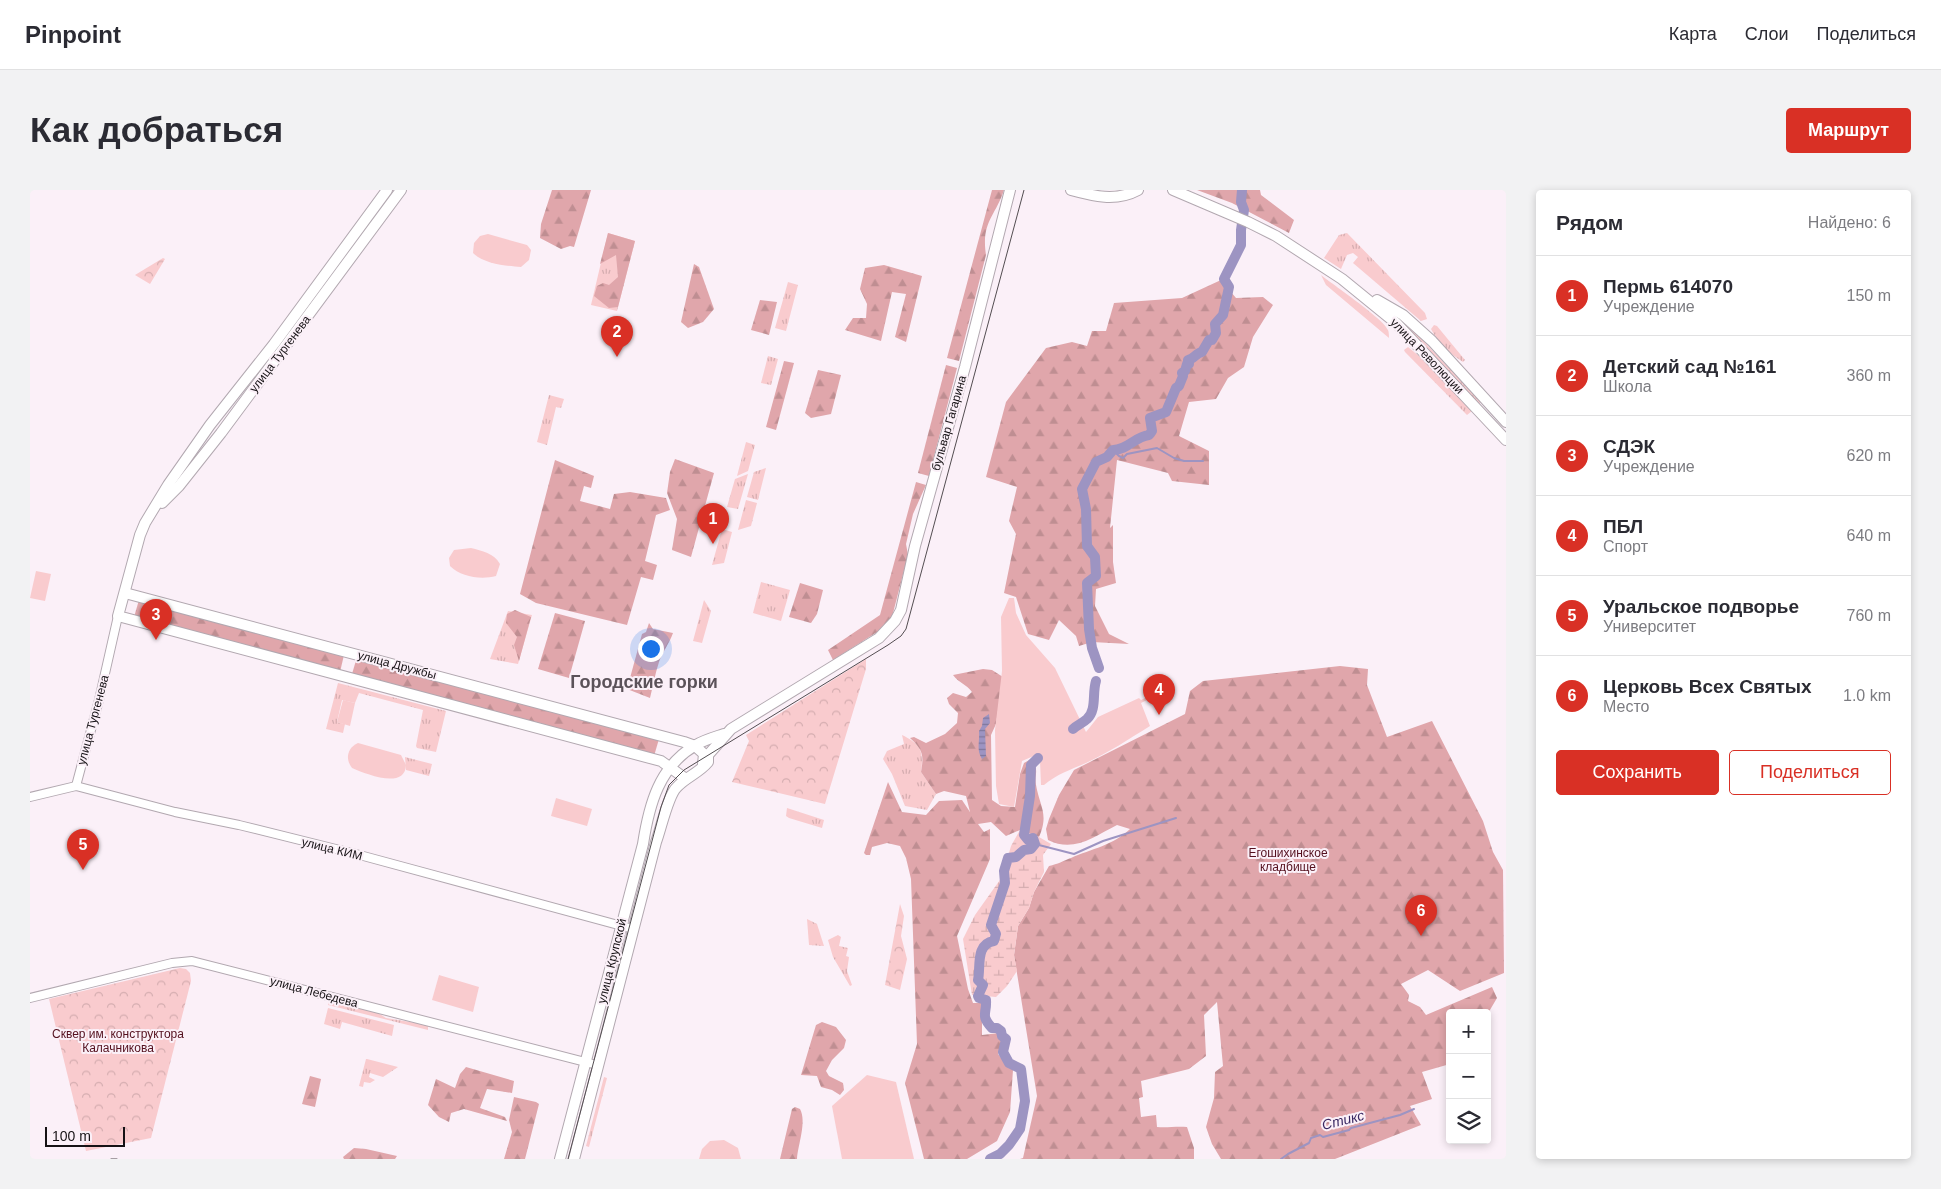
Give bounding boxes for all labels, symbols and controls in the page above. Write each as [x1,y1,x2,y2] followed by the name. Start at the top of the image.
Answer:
[25,21,121,48] text: Pinpoint
[1669,24,1717,44] text: Карта
[1745,24,1789,44] text: Слои
[1817,24,1916,44] text: Поделиться
[1786,108,1911,153] button: Маршрут
[30,110,283,149] text: Как добраться
[1556,211,1623,234] text: Рядом
[1808,214,1891,231] text: Найдено: 6
[1603,276,1733,297] text: Пермь 614070
[1568,287,1576,304] text: 1
[1847,287,1891,304] text: 150 m
[1603,298,1695,315] text: Учреждение
[247,313,314,395] street label: улица Тургенева
[1387,315,1467,397] street label: улица Революции
[601,316,633,357] pin: 2
[1603,356,1776,377] text: Детский сад №161
[1568,367,1576,384] text: 2
[1847,367,1891,384] text: 360 m
[929,373,969,472] street label: бульвар Гагарина
[1603,378,1652,395] text: Школа
[1603,436,1655,457] text: СДЭК
[1568,447,1576,464] text: 3
[1847,447,1891,464] text: 620 m
[1603,458,1695,475] text: Учреждение
[697,503,729,544] pin: 1
[1603,516,1643,537] text: ПБЛ
[1568,527,1576,544] text: 4
[1847,527,1891,544] text: 640 m
[1603,538,1648,555] text: Спорт
[1603,596,1799,617] text: Уральское подворье
[140,599,172,640] pin: 3
[1568,607,1576,624] text: 5
[1847,607,1891,624] text: 760 m
[1603,618,1696,635] text: Университет
[638,636,664,662] your location
[356,648,438,682] street label: улица Дружбы
[570,672,718,692] district label: Городские горки
[74,673,112,767] street label: улица Тургенева
[1143,674,1175,715] pin: 4
[1603,676,1812,697] text: Церковь Всех Святых
[1568,687,1576,704] text: 6
[1843,687,1891,704] text: 1.0 km
[1603,698,1649,715] text: Место
[1556,750,1719,795] button: Сохранить
[1729,750,1891,795] button: Поделиться
[67,829,99,870] pin: 5
[300,835,364,863] street label: улица КИМ
[1248,846,1328,874] park label: Егошихинское кладбище
[1405,895,1437,936] pin: 6
[595,917,629,1005] street label: улица Крупской
[268,974,360,1011] street label: улица Лебедева
[1446,1009,1491,1144] map controls
[1446,1009,1491,1054] button: +
[52,1027,184,1055] park label: Сквер им. конструктора Калачникова
[1446,1054,1491,1099] button: −
[1446,1099,1491,1144] button: layers
[1320,1107,1366,1133] water label: Стикс
[45,1124,125,1147] scale bar
[52,1128,91,1144] text: 100 m

